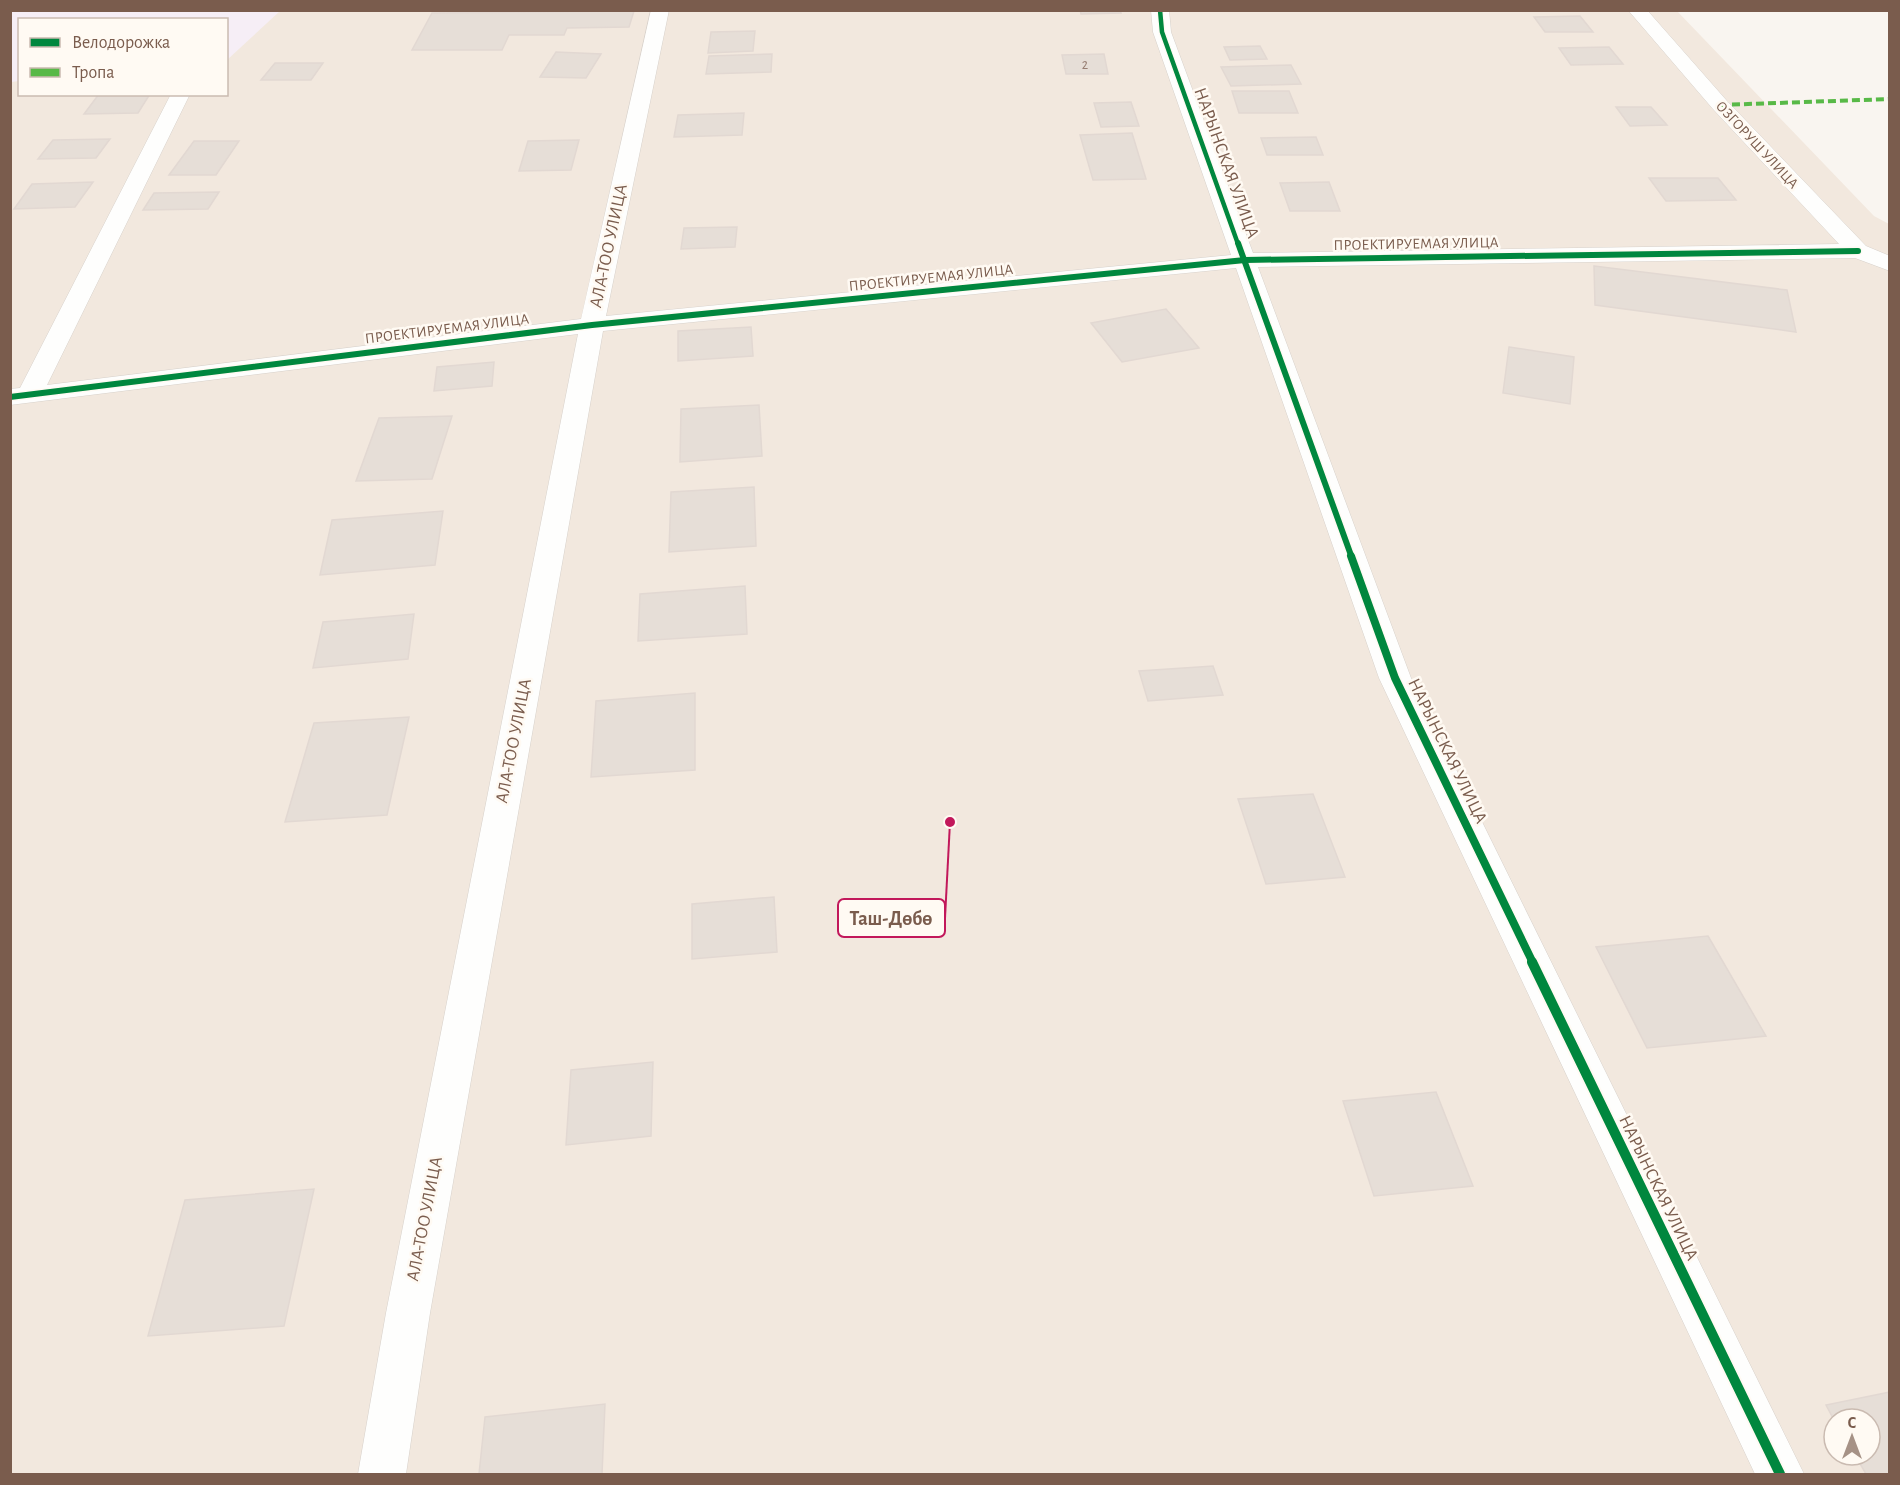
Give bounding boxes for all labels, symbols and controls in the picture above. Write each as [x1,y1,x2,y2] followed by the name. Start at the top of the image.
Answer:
[18,18,228,96] legend
[72,34,170,52] text: Велодорожка
[1082,58,1088,72] house number: 2
[72,64,115,82] text: Тропа
[1190,85,1262,241] street label: НАРЫНСКАЯ УЛИЦА
[1713,98,1801,192] street label: ОЗГОРУШ УЛИЦА
[587,182,631,310] street label: АЛА-ТОО УЛИЦА
[1333,235,1499,253] street label: ПРОЕКТИРУЕМАЯ УЛИЦА
[848,262,1014,294] street label: ПРОЕКТИРУЕМАЯ УЛИЦА
[364,311,530,347] street label: ПРОЕКТИРУЕМАЯ УЛИЦА
[1404,676,1490,827] street label: НАРЫНСКАЯ УЛИЦА
[493,677,535,805] street label: АЛА-ТОО УЛИЦА
[838,899,945,937] callout: Таш-Дөбө
[850,909,932,929] text: Таш-Дөбө
[1615,1113,1701,1264] street label: НАРЫНСКАЯ УЛИЦА
[404,1155,446,1283] street label: АЛА-ТОО УЛИЦА
[1822,1407,1882,1467] north arrow
[1848,1415,1857,1431] text: С

